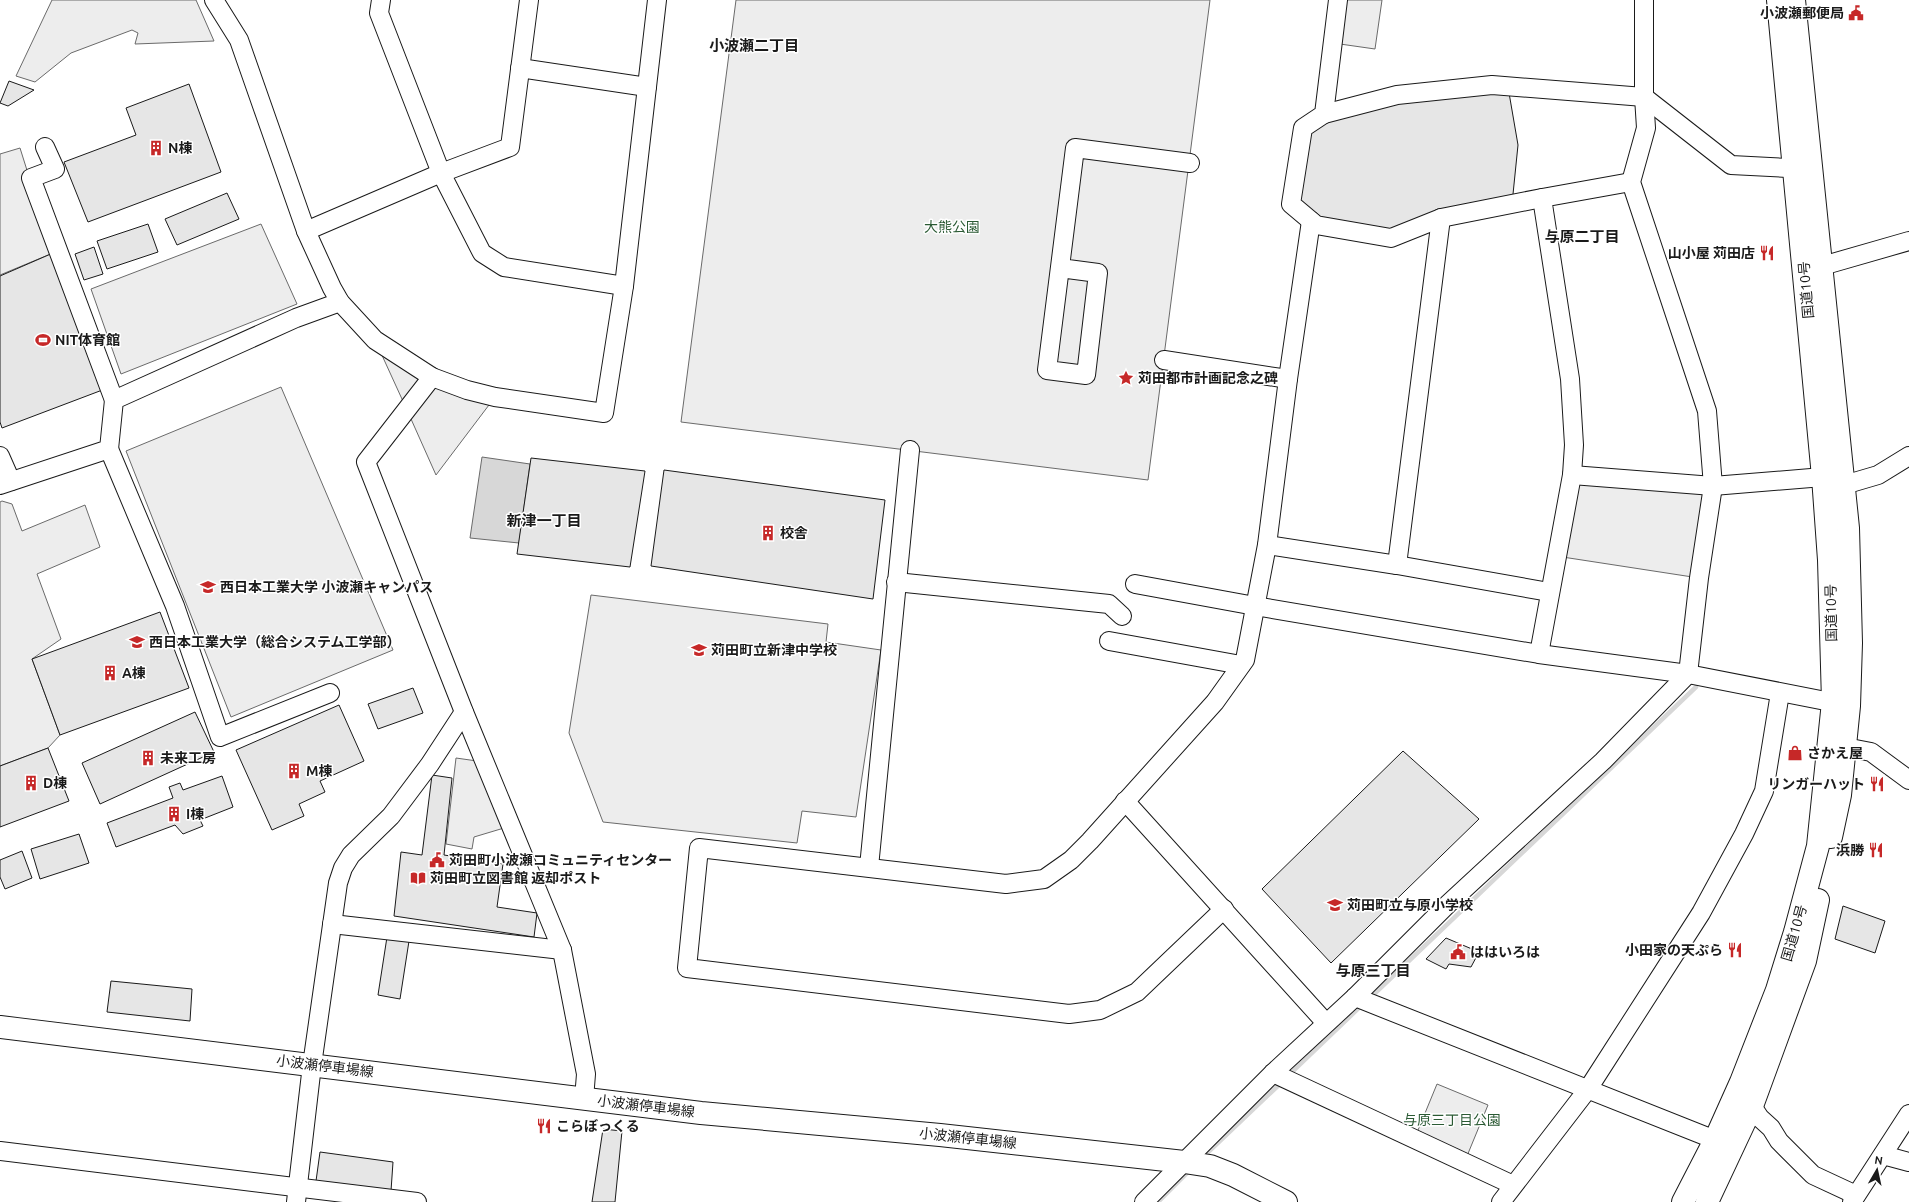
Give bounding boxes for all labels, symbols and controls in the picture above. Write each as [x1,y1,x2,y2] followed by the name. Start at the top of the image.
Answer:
[1847,4,1865,22] public building icon: 小波瀬郵便局
[1760,5,1844,21] place label: 小波瀬郵便局
[709,37,799,54] district label: 小波瀬二丁目
[147,139,165,157] building icon: N棟
[168,140,192,156] place label: N棟
[924,219,980,235] park label: 大熊公園
[1544,228,1620,245] district label: 与原二丁目
[1758,244,1776,262] restaurant icon: 山小屋 苅田店
[1668,245,1755,261] place label: 山小屋 苅田店
[1796,261,1816,319] street label: 国道10号
[34,331,52,349] sports icon: NIT体育館
[55,332,120,348] place label: NIT体育館
[1117,369,1135,387] place icon: 苅田都市計画記念之碑
[1138,370,1278,386] place label: 苅田都市計画記念之碑
[506,512,582,529] district label: 新津一丁目
[759,524,777,542] building icon: 校舎
[780,525,808,541] place label: 校舎
[199,578,217,596] school or university icon: 西日本工業大学 小波瀬キャンパス
[220,579,433,595] place label: 西日本工業大学 小波瀬キャンパス
[1822,584,1840,642] street label: 国道10号
[128,633,146,651] school or university icon: 西日本工業大学（総合システム工学部）
[149,634,401,650] place label: 西日本工業大学（総合システム工学部）
[690,641,708,659] school or university icon: 苅田町立新津中学校
[711,642,837,658] place label: 苅田町立新津中学校
[101,664,119,682] building icon: A棟
[122,665,146,681] place label: A棟
[1786,744,1804,762] shop icon: さかえ屋
[1807,745,1863,761] place label: さかえ屋
[139,749,157,767] building icon: 未来工房
[160,750,216,766] place label: 未来工房
[285,762,303,780] building icon: M棟
[306,763,332,779] place label: M棟
[22,774,40,792] building icon: D棟
[43,775,67,791] place label: D棟
[1868,775,1886,793] restaurant icon: リンガーハット
[1767,776,1865,792] place label: リンガーハット
[165,805,183,823] building icon: I棟
[186,806,204,822] place label: I棟
[1867,841,1885,859] restaurant icon: 浜勝
[1836,842,1865,858] place label: 浜勝
[428,851,446,869] public building icon: 苅田町小波瀬コミュニティセンター
[449,852,672,868] place label: 苅田町小波瀬コミュニティセンター
[409,869,427,887] library icon: 苅田町立図書館 返却ポスト
[430,870,601,886] place label: 苅田町立図書館 返却ポスト
[1326,896,1344,914] school or university icon: 苅田町立与原小学校
[1347,897,1473,913] place label: 苅田町立与原小学校
[1778,903,1810,963] street label: 国道10号
[1726,941,1744,959] restaurant icon: 小田家の天ぷら
[1625,942,1723,958] place label: 小田家の天ぷら
[1449,943,1467,961] public building icon: ははいろは
[1470,944,1540,960] place label: ははいろは
[1335,962,1411,979] district label: 与原三丁目
[275,1052,375,1080] street label: 小波瀬停車場線
[596,1092,696,1120] street label: 小波瀬停車場線
[1403,1112,1501,1128] park label: 与原三丁目公園
[535,1117,553,1135] restaurant icon: こらぼっくる
[556,1118,640,1134] place label: こらぼっくる
[918,1125,1018,1151] street label: 小波瀬停車場線
[1857,1150,1897,1190] north arrow
[1874,1154,1884,1167] text: N

